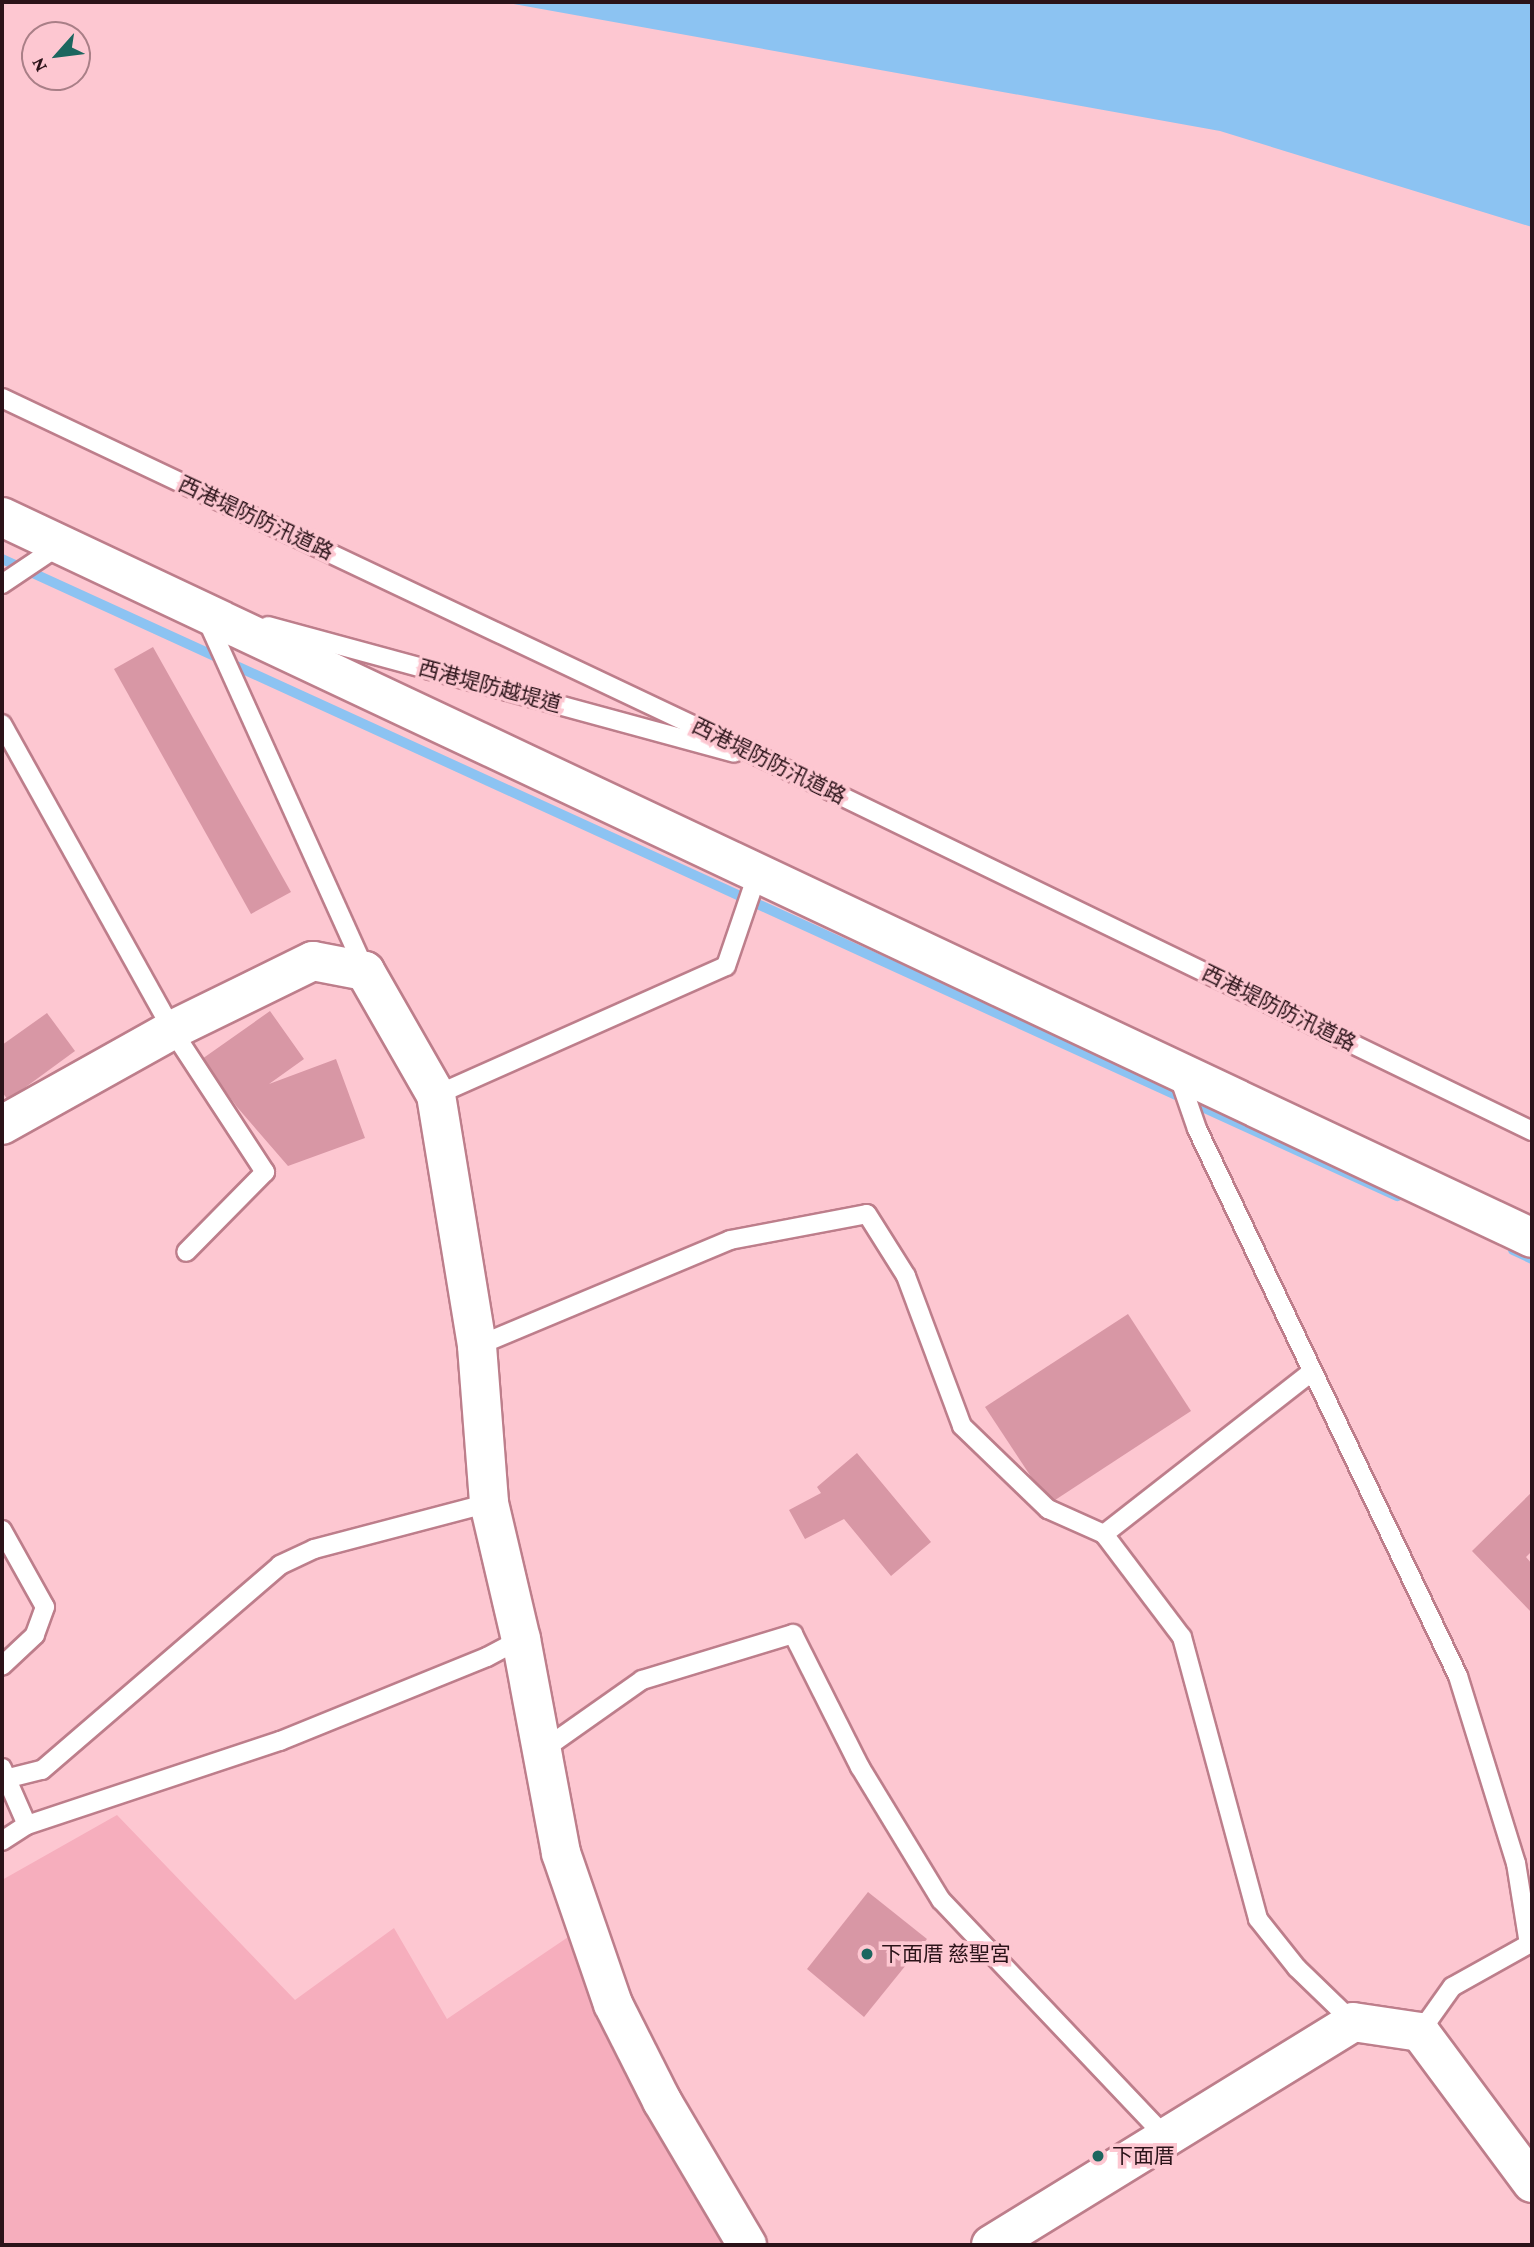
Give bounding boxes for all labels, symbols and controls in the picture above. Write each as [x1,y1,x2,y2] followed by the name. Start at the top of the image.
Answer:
[21,21,91,91] north arrow
[26,55,51,76] text: N
[175,471,337,565] street label: 西港堤防防汛道路
[416,655,564,717] street label: 西港堤防越堤道
[688,713,850,809] street label: 西港堤防防汛道路
[1198,960,1360,1056] street label: 西港堤防防汛道路
[881,1941,1011,1967] place label: 下面厝 慈聖宮
[859,1946,875,1962] marker: 下面厝 慈聖宮
[1112,2143,1175,2169] place label: 下面厝
[1090,2148,1106,2164] marker: 下面厝

